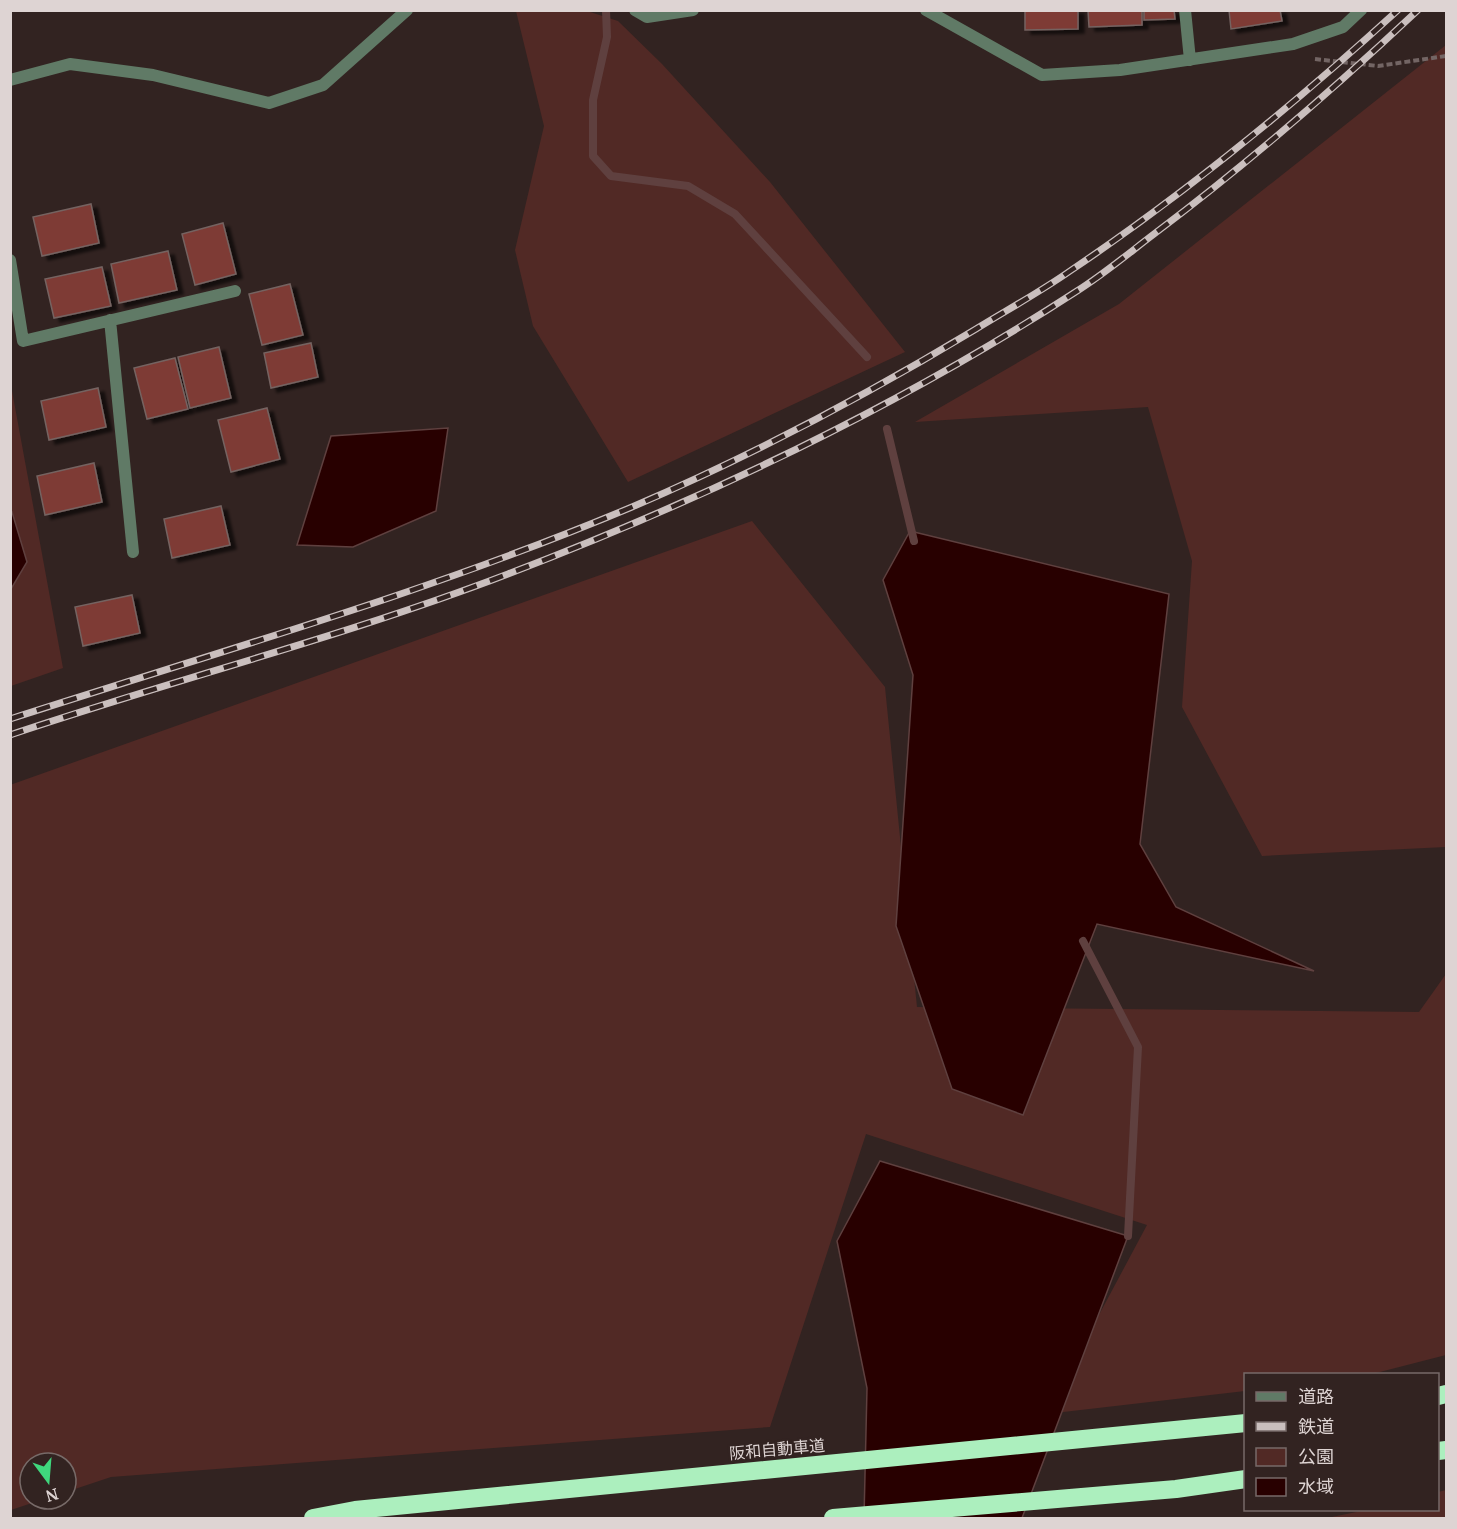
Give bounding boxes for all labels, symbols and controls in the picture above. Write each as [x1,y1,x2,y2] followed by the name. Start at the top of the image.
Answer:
[1244,1373,1439,1511] legend
[1298,1384,1334,1408] text: 道路
[1298,1414,1334,1438] text: 鉄道
[728,1434,826,1464] street label: 阪和自動車道
[1298,1444,1334,1468] text: 公園
[18,1451,78,1511] north arrow
[1298,1474,1334,1498] text: 水域
[43,1483,61,1508] text: N

